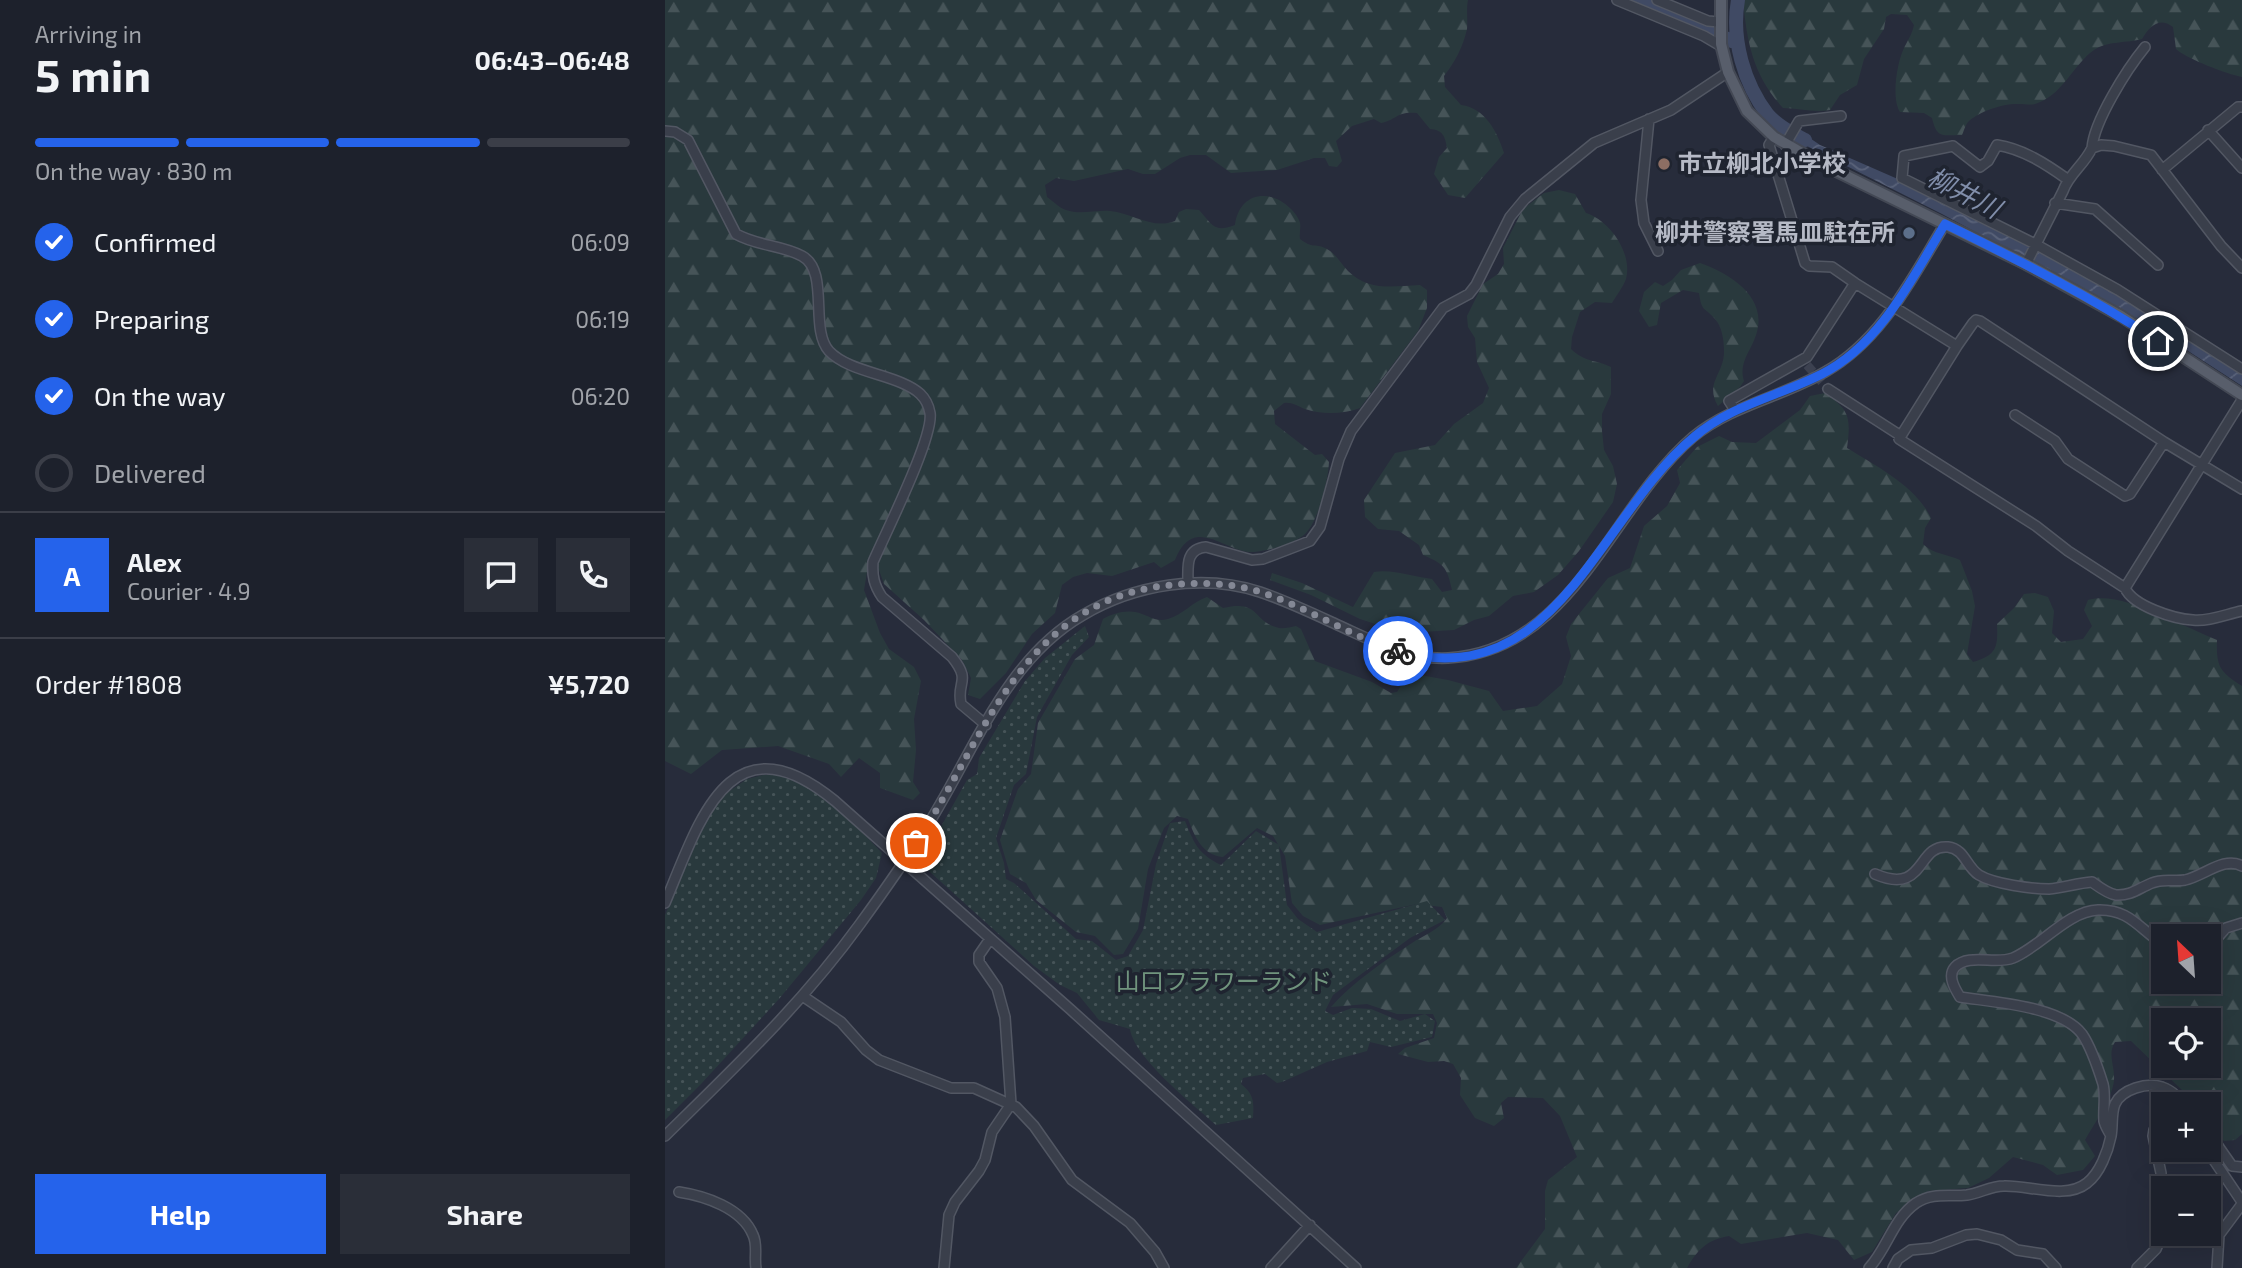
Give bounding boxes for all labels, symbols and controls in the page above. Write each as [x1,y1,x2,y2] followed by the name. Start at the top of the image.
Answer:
[35,20,142,48] text: Arriving in
[475,44,630,75] text: 06:43–06:48
[35,46,151,101] text: 5 min
[1678,148,1846,177] place label: 市立柳北小学校
[1656,156,1672,172] marker: 市立柳北小学校
[35,157,232,185] text: On the way · 830 m
[1923,160,2009,225] water label: 柳井川
[1655,217,1895,246] place label: 柳井警察署馬皿駐在所
[35,223,73,261] icon: check
[1901,225,1917,241] marker: 柳井警察署馬皿駐在所
[94,226,217,257] text: Confirmed
[571,228,630,256] text: 06:09
[35,300,73,338] icon: check
[94,303,209,334] text: Preparing
[575,305,630,333] text: 06:19
[2128,311,2188,371] pin
[2139,322,2177,360] icon: home
[35,377,73,415] icon: check
[94,380,225,411] text: On the way
[571,382,630,410] text: 06:20
[94,457,206,488] text: Delivered
[464,538,538,612] button: chat
[556,538,630,612] button: phone
[127,546,182,577] text: Alex
[64,560,80,591] text: A
[127,577,251,605] text: Courier · 4.9
[1363,616,1433,686] courier
[1379,632,1417,670] icon: bike
[35,668,182,699] text: Order #1808
[548,668,630,699] text: ¥5,720
[886,813,946,873] pin
[897,824,935,862] icon: bag
[2151,924,2221,994] north arrow
[2151,924,2221,1246] map controls
[1116,966,1332,995] park label: 山口フラワーランド
[2151,1008,2221,1078] button: locate
[2151,1092,2221,1162] button: +
[35,1174,326,1254] button: Help
[340,1174,630,1254] button: Share
[2151,1176,2221,1246] button: −

